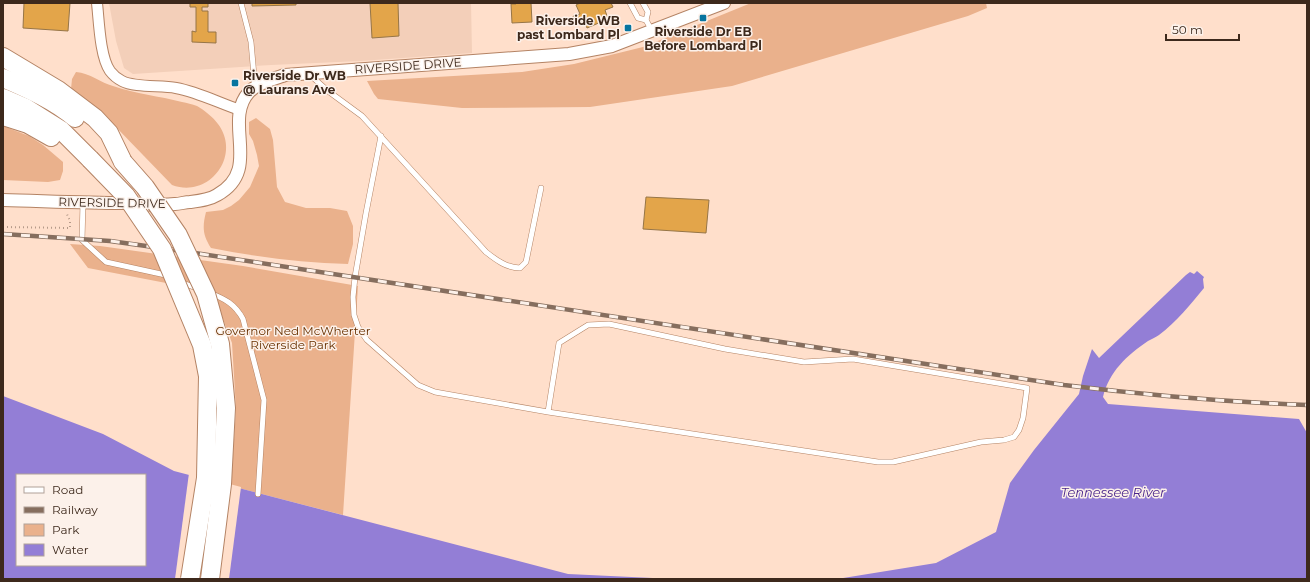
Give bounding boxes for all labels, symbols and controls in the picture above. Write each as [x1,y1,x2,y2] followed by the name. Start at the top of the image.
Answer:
[517,13,620,42] place label: Riverside WB past Lombard Pl
[698,13,708,23] marker: Riverside Dr EB Before Lombard Pl
[1166,16,1239,42] scale bar
[1172,22,1203,37] text: 50 m
[623,23,633,33] marker: Riverside WB past Lombard Pl
[644,24,762,53] place label: Riverside Dr EB Before Lombard Pl
[354,54,462,77] street label: RIVERSIDE DRIVE
[243,68,346,97] place label: Riverside Dr WB @ Laurans Ave
[230,78,240,88] marker: Riverside Dr WB @ Laurans Ave
[58,194,166,211] street label: RIVERSIDE DRIVE
[215,323,371,352] park label: Governor Ned McWherter Riverside Park
[16,474,146,566] legend
[52,482,83,497] text: Road
[1061,484,1166,500] water label: Tennessee River
[52,502,98,517] text: Railway
[52,522,80,537] text: Park
[52,542,89,557] text: Water

